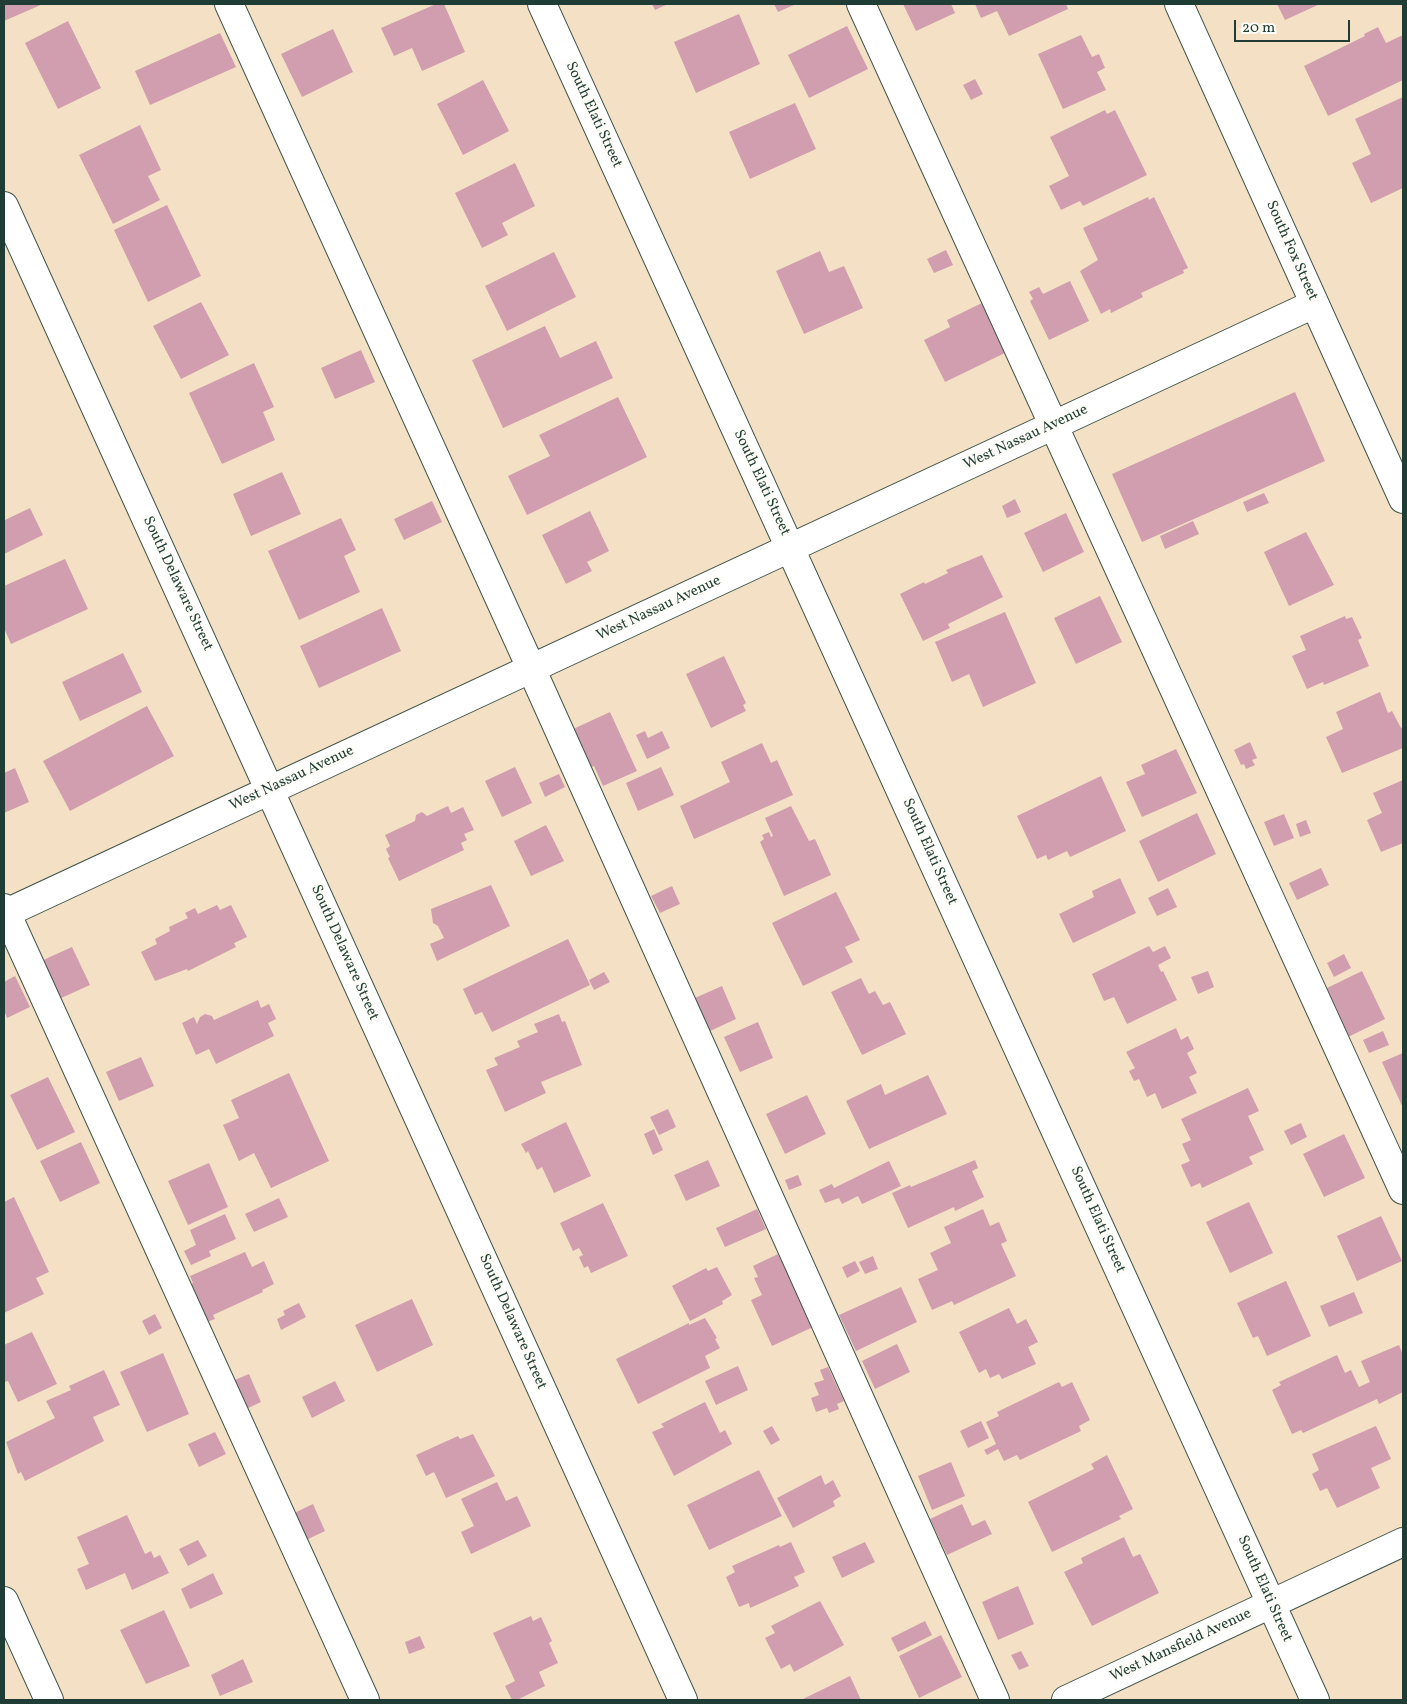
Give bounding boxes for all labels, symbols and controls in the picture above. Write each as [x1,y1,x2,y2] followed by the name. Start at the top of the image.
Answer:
[1237,10,1353,42] scale bar
[1242,18,1275,39] text: 20 m
[561,59,625,171] street label: South Elati Street
[1261,198,1321,304] street label: South Fox Street
[961,401,1091,475] street label: West Nassau Avenue
[729,427,793,539] street label: South Elati Street
[138,514,216,654] street label: South Delaware Street
[594,572,724,646] street label: West Nassau Avenue
[227,742,357,816] street label: West Nassau Avenue
[897,796,961,908] street label: South Elati Street
[306,883,382,1023] street label: South Delaware Street
[1065,1164,1129,1276] street label: South Elati Street
[474,1252,550,1392] street label: South Delaware Street
[1232,1533,1296,1645] street label: South Elati Street
[1107,1605,1255,1687] street label: West Mansfield Avenue

